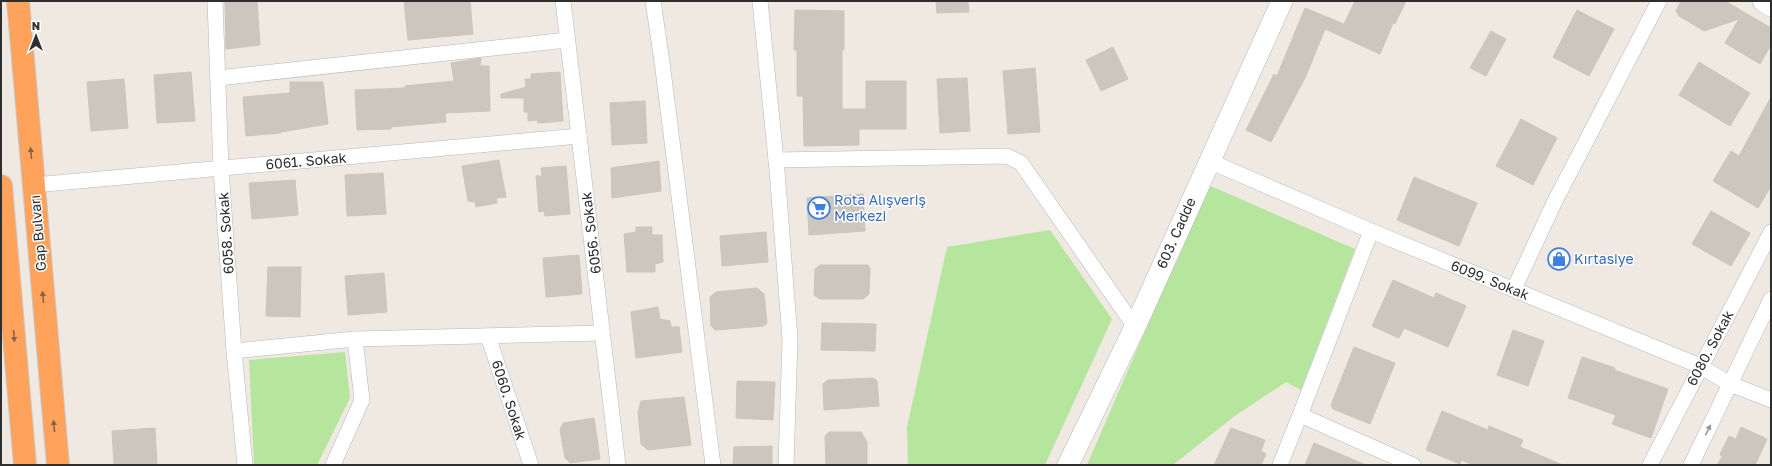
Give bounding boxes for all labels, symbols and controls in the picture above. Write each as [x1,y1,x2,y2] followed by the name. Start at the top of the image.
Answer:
[16,16,56,56] north arrow
[32,19,40,32] text: N
[28,147,34,159] one-way arrow
[265,148,347,173] street label: 6061. Sokak
[214,191,237,275] street label: 6058. Sokak
[577,191,604,275] street label: 6056. Sokak
[834,191,926,224] place label: Rota Alışveriş Merkezi
[26,194,49,272] street label: Gap Bulvarı
[806,195,832,221] supermarket icon: Rota Alışveriş Merkezi
[1152,195,1199,271] street label: 603. Cadde
[1546,246,1572,272] shop icon: Kırtasiye
[1574,250,1634,267] place label: Kırtasiye
[1449,256,1532,303] street label: 6099. Sokak
[40,291,47,303] one-way arrow
[1683,307,1737,388] street label: 6080. Sokak
[11,330,17,343] one-way arrow
[489,358,530,442] street label: 6060. Sokak
[51,420,58,432] one-way arrow
[1705,424,1711,436] one-way arrow

